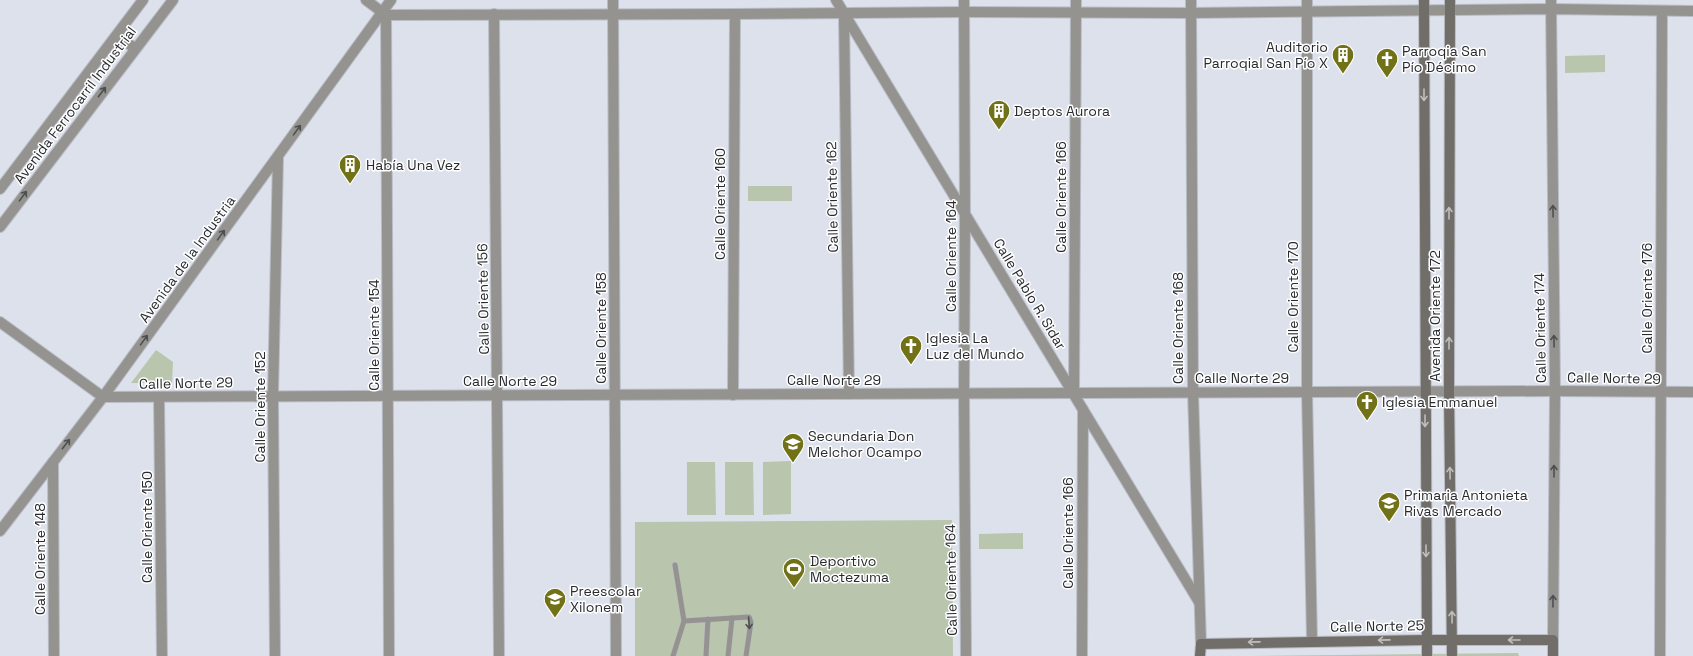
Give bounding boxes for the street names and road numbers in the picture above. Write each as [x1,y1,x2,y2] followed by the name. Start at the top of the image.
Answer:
[10,23,140,187] street label: Avenida Ferrocarril Industrial
[822,141,842,253] street label: Calle Oriente 162
[1052,141,1070,253] street label: Calle Oriente 166
[711,148,729,260] street label: Calle Oriente 160
[135,192,239,326] street label: Avenida de la Industria
[942,200,960,312] street label: Calle Oriente 164
[990,235,1070,353] street label: Calle Pablo R. Sidar
[1284,241,1302,353] street label: Calle Oriente 170
[473,243,493,355] street label: Calle Oriente 156
[1638,243,1656,353] street label: Calle Oriente 176
[1426,250,1444,382] street label: Avenida Oriente 172
[592,272,610,384] street label: Calle Oriente 158
[1169,272,1187,384] street label: Calle Oriente 168
[1530,272,1550,383] street label: Calle Oriente 174
[365,279,383,391] street label: Calle Oriente 154
[251,351,269,463] street label: Calle Oriente 152
[1567,368,1661,388] street label: Calle Norte 29
[1195,369,1289,387] street label: Calle Norte 29
[787,371,881,389] street label: Calle Norte 29
[463,372,557,390] street label: Calle Norte 29
[139,373,233,393] street label: Calle Norte 29
[138,471,156,583] street label: Calle Oriente 150
[1059,477,1077,589] street label: Calle Oriente 166
[31,503,49,615] street label: Calle Oriente 148
[941,524,961,636] street label: Calle Oriente 164
[1330,616,1424,636] street label: Calle Norte 25

